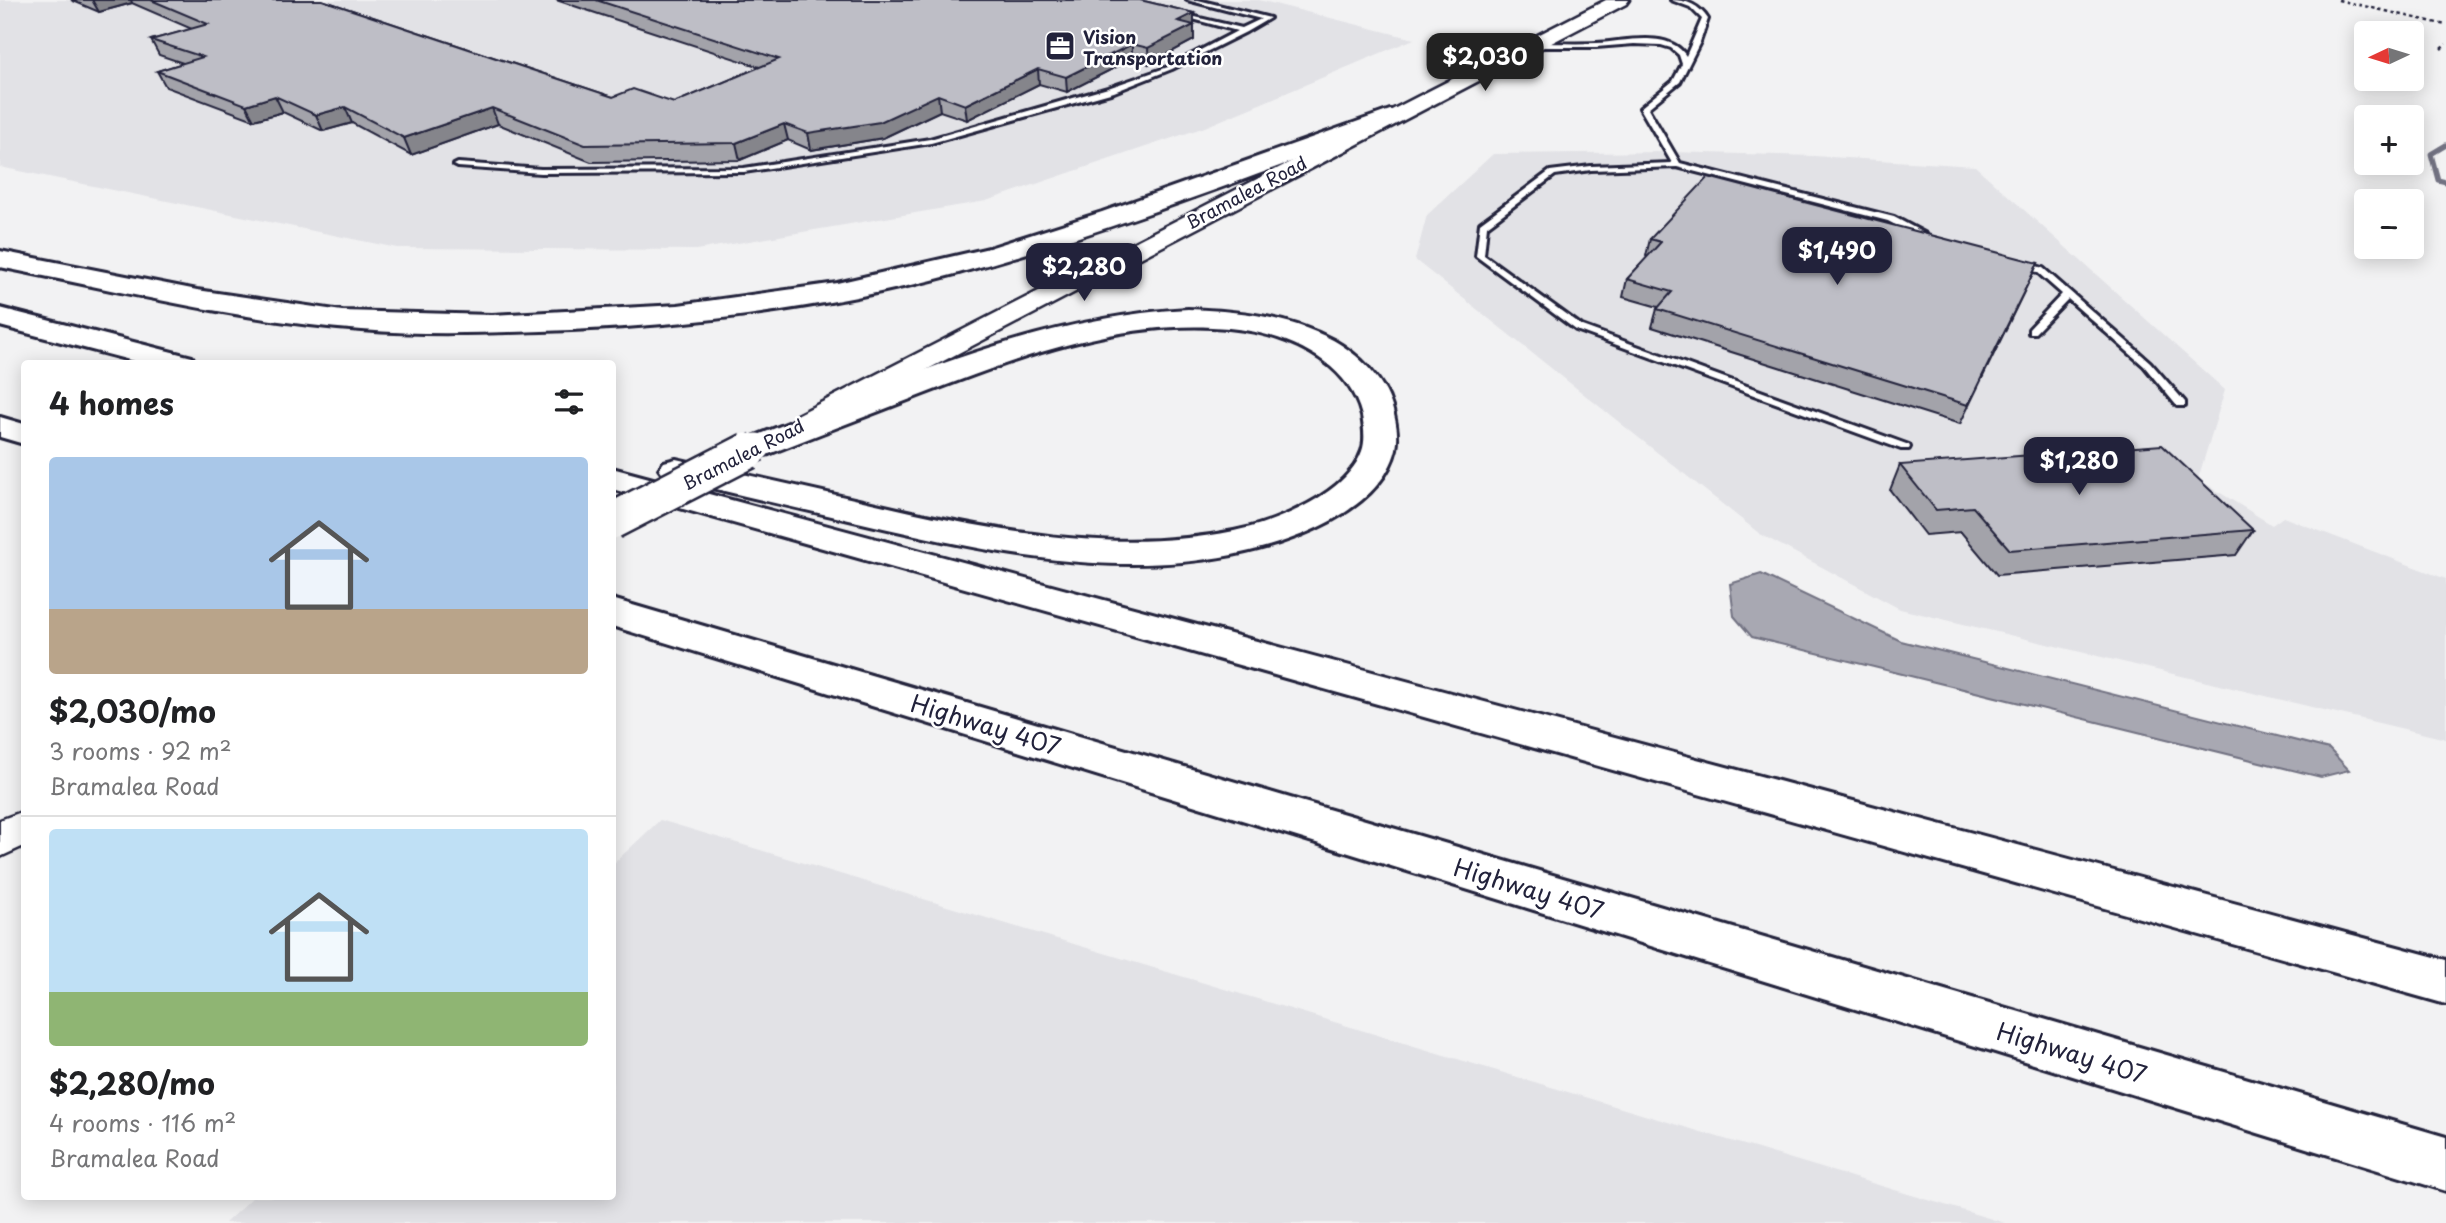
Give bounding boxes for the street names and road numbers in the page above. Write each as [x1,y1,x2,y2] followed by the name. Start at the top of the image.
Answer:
[1181,149,1311,235] street label: Bramalea Road
[677,412,809,496] street label: Bramalea Road
[907,684,1065,764] street label: Highway 407
[1450,848,1608,928] street label: Highway 407
[1993,1012,2151,1092] street label: Highway 407

